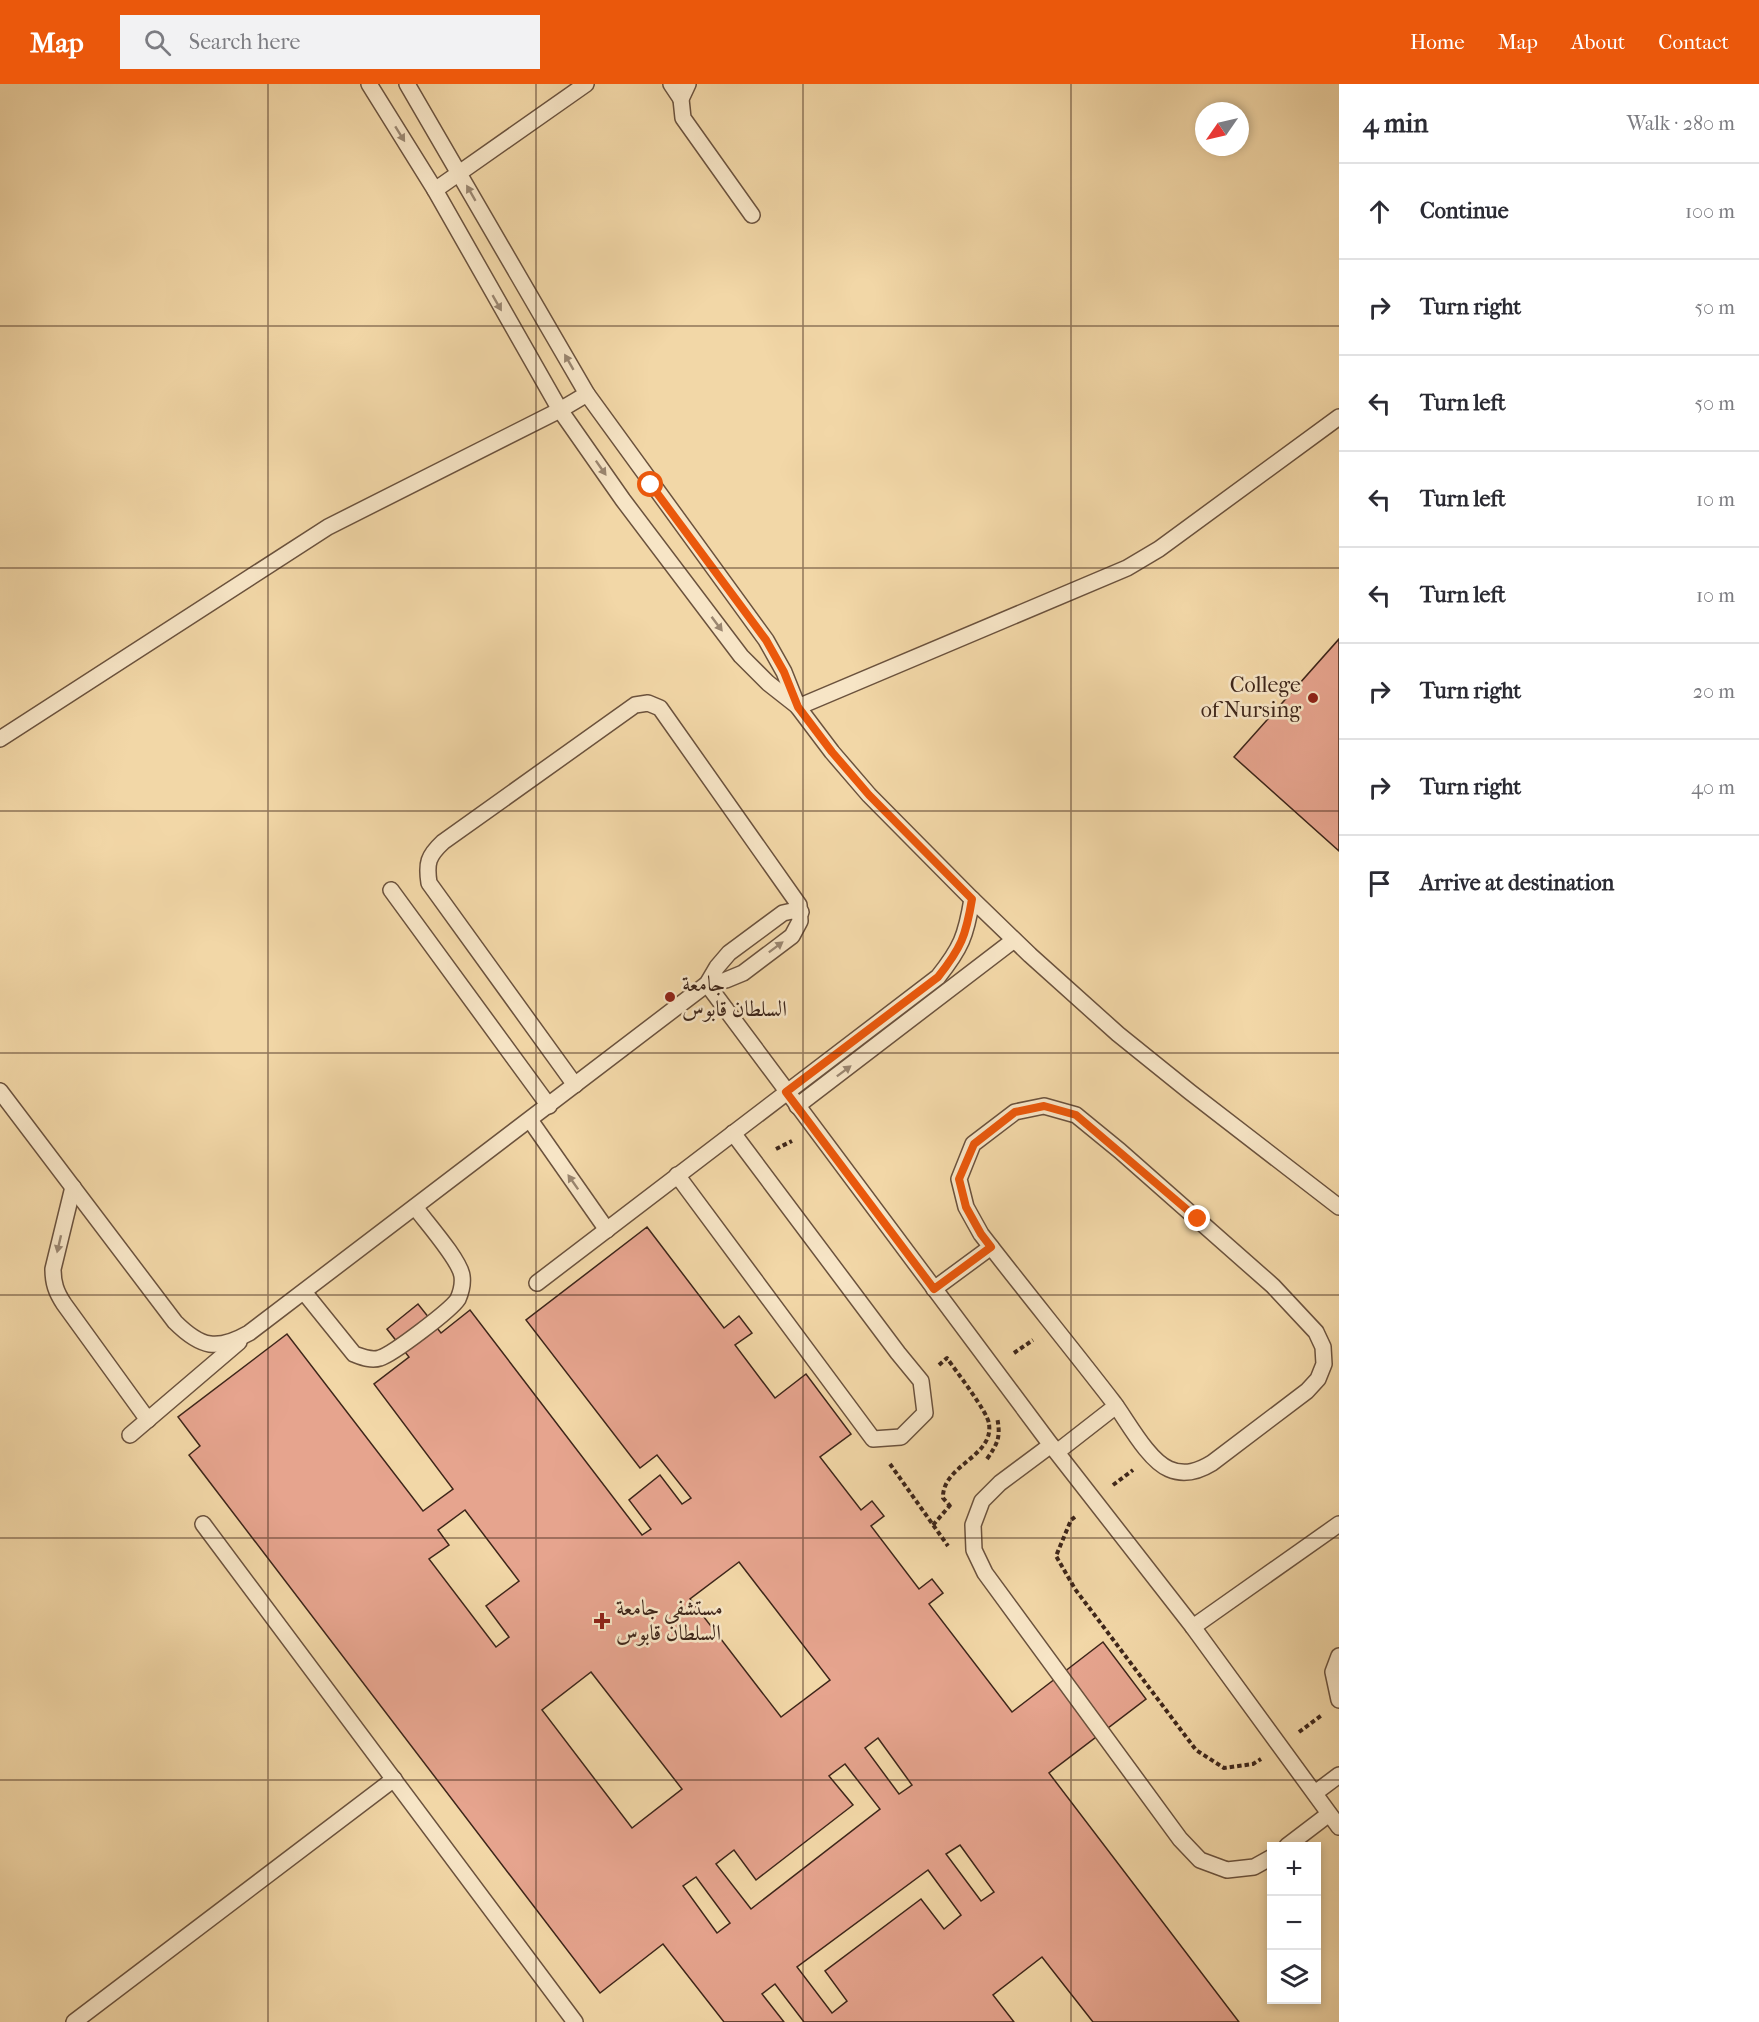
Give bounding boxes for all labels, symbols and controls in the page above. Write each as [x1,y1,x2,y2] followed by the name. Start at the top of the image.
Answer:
[120,15,540,69] search box
[30,26,84,59] text: Map
[141,26,174,59] icon: search
[189,29,300,55] text: Search here
[1410,30,1465,54] text: Home
[1498,30,1538,54] text: Map
[1571,30,1625,54] text: About
[1658,30,1729,54] text: Contact
[1195,102,1249,156] north arrow
[1363,108,1428,139] text: 4 min
[1627,112,1735,135] text: Walk · 280 m
[394,126,405,142] one-way arrow
[466,185,476,202] one-way arrow
[1363,195,1396,228] icon: ahead
[1420,198,1509,224] text: Continue
[1685,200,1735,223] text: 100 m
[1363,291,1396,324] icon: right
[1420,294,1521,320] text: Turn right
[492,295,502,312] one-way arrow
[1694,296,1735,319] text: 50 m
[563,354,574,370] one-way arrow
[1363,387,1396,420] icon: left
[1420,390,1506,416] text: Turn left
[1694,392,1735,415] text: 50 m
[595,459,607,475] one-way arrow
[637,471,663,497] route start
[1363,483,1396,516] icon: left
[1420,486,1506,512] text: Turn left
[1696,488,1735,511] text: 10 m
[1363,579,1396,612] icon: left
[1420,582,1506,608] text: Turn left
[1696,584,1735,607] text: 10 m
[711,616,723,632] one-way arrow
[1201,672,1301,723] place label: College of Nursing
[1363,675,1396,708] icon: right
[1420,678,1521,704] text: Turn right
[1693,680,1735,703] text: 20 m
[1306,691,1320,705] marker: College of Nursing
[1363,771,1396,804] icon: right
[1420,774,1521,800] text: Turn right
[1691,776,1735,799] text: 40 m
[1363,867,1396,900] icon: arrive
[1420,870,1614,896] text: Arrive at destination
[769,942,784,954] one-way arrow
[682,971,787,1022] place label: جامعة السلطان قابوس
[663,990,677,1004] marker: جامعة السلطان قابوس
[836,1065,851,1077] one-way arrow
[568,1174,579,1190] one-way arrow
[1184,1205,1210,1231] route end
[54,1235,64,1253] one-way arrow
[616,1595,723,1646] place label: مستشفى جامعة السلطان قابوس
[593,1612,611,1630] marker: مستشفى جامعة السلطان قابوس
[1267,1842,1321,2004] map controls
[1267,1842,1321,1896] button: +
[1267,1896,1321,1950] button: −
[1267,1950,1321,2004] button: layers

